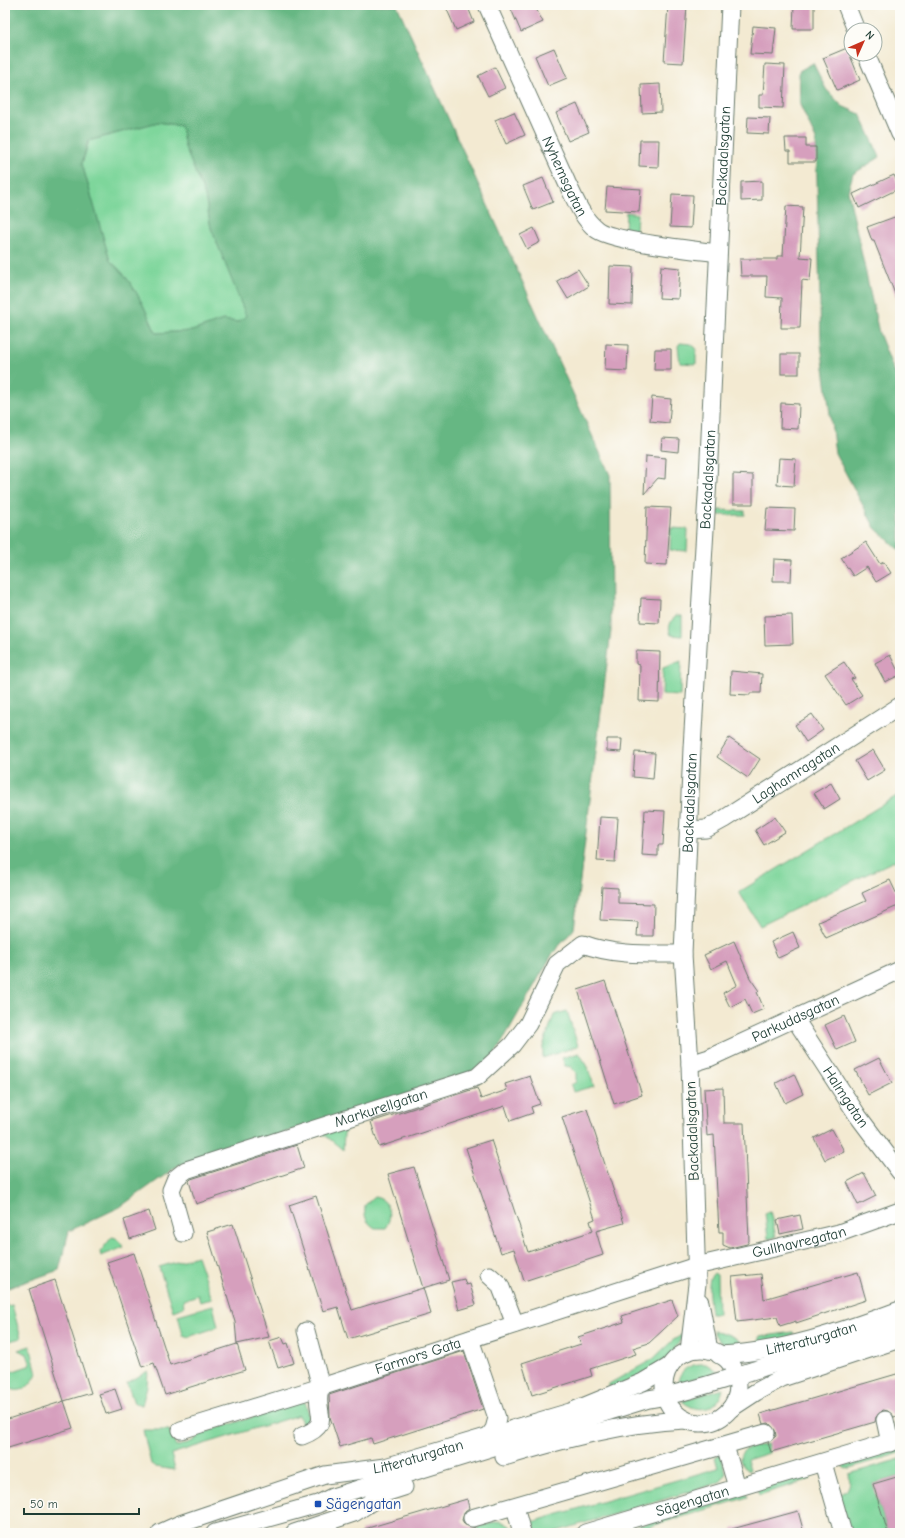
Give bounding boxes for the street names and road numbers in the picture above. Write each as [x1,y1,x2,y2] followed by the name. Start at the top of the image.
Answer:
[712,106,734,206] street label: Backadalsgatan
[538,133,591,220] street label: Nyhemsgatan
[696,429,719,530] street label: Backadalsgatan
[749,738,843,808] street label: Laghamragatan
[678,753,701,853] street label: Backadalsgatan
[749,990,842,1046] street label: Parkuddsgatan
[819,1063,873,1131] street label: Halmgatan
[681,1081,703,1181] street label: Backadalsgatan
[332,1084,430,1131] street label: Markurellgatan
[750,1222,849,1262] street label: Gullhavregatan
[765,1317,859,1359] street label: Litteraturgatan
[373,1333,463,1378] street label: Farmors Gata
[372,1435,465,1478] street label: Litteraturgatan
[654,1482,731,1520] street label: Sägengatan

